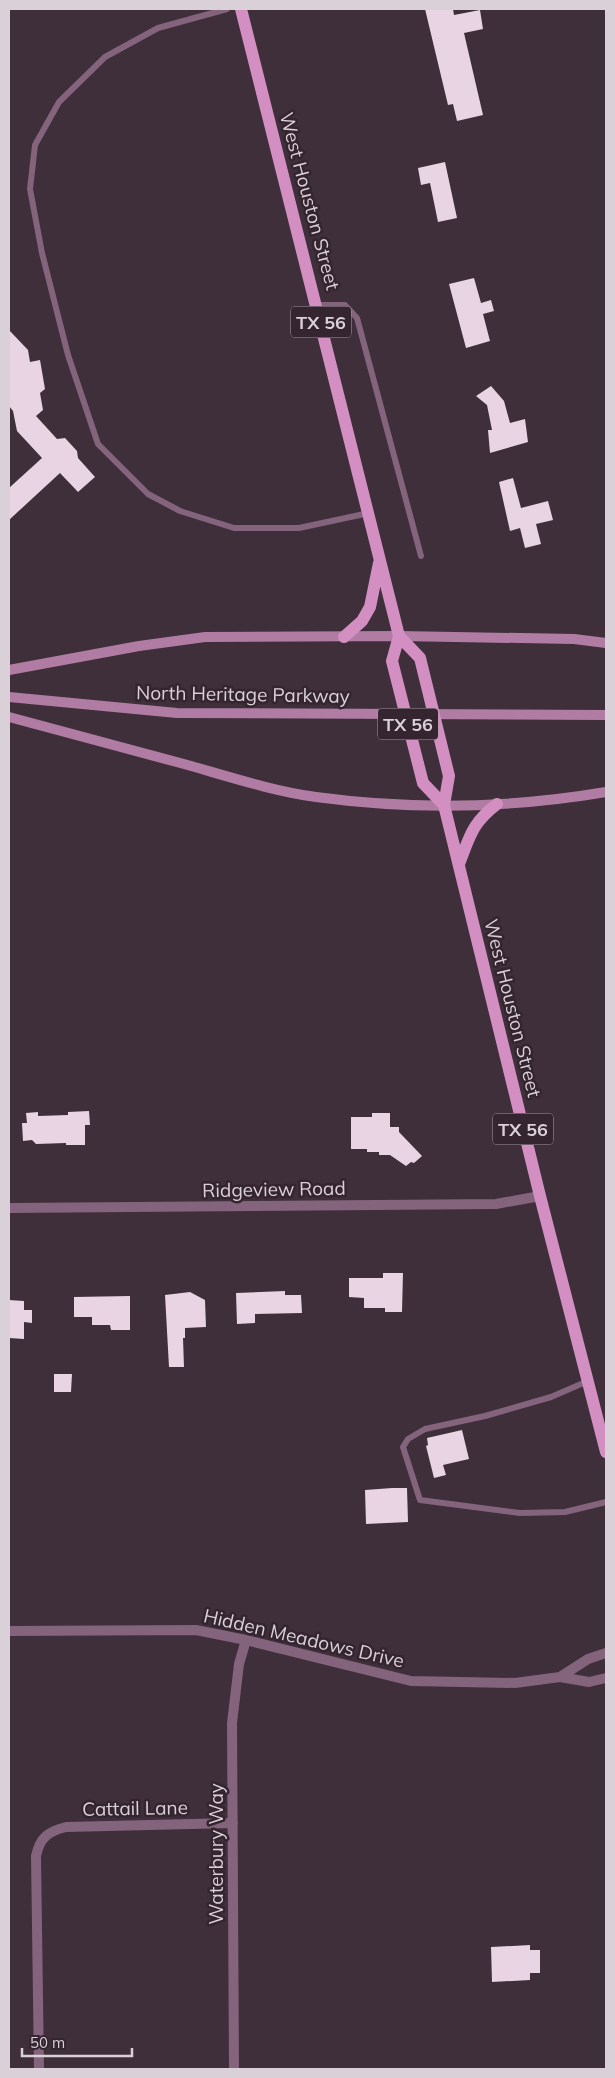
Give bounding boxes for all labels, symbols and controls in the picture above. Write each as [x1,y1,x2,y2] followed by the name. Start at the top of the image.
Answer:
[275,109,345,293] street label: West Houston Street
[291,306,351,338] road number: TX 56
[136,680,350,708] street label: North Heritage Parkway
[378,709,438,740] road number: TX 56
[479,916,547,1100] street label: West Houston Street
[493,1114,553,1144] road number: TX 56
[202,1176,346,1202] street label: Ridgeview Road
[201,1603,407,1673] street label: Hidden Meadows Drive
[204,1783,228,1925] street label: Waterbury Way
[82,1795,188,1821] street label: Cattail Lane
[22,2026,132,2058] scale bar
[30,2033,65,2052] text: 50 m

